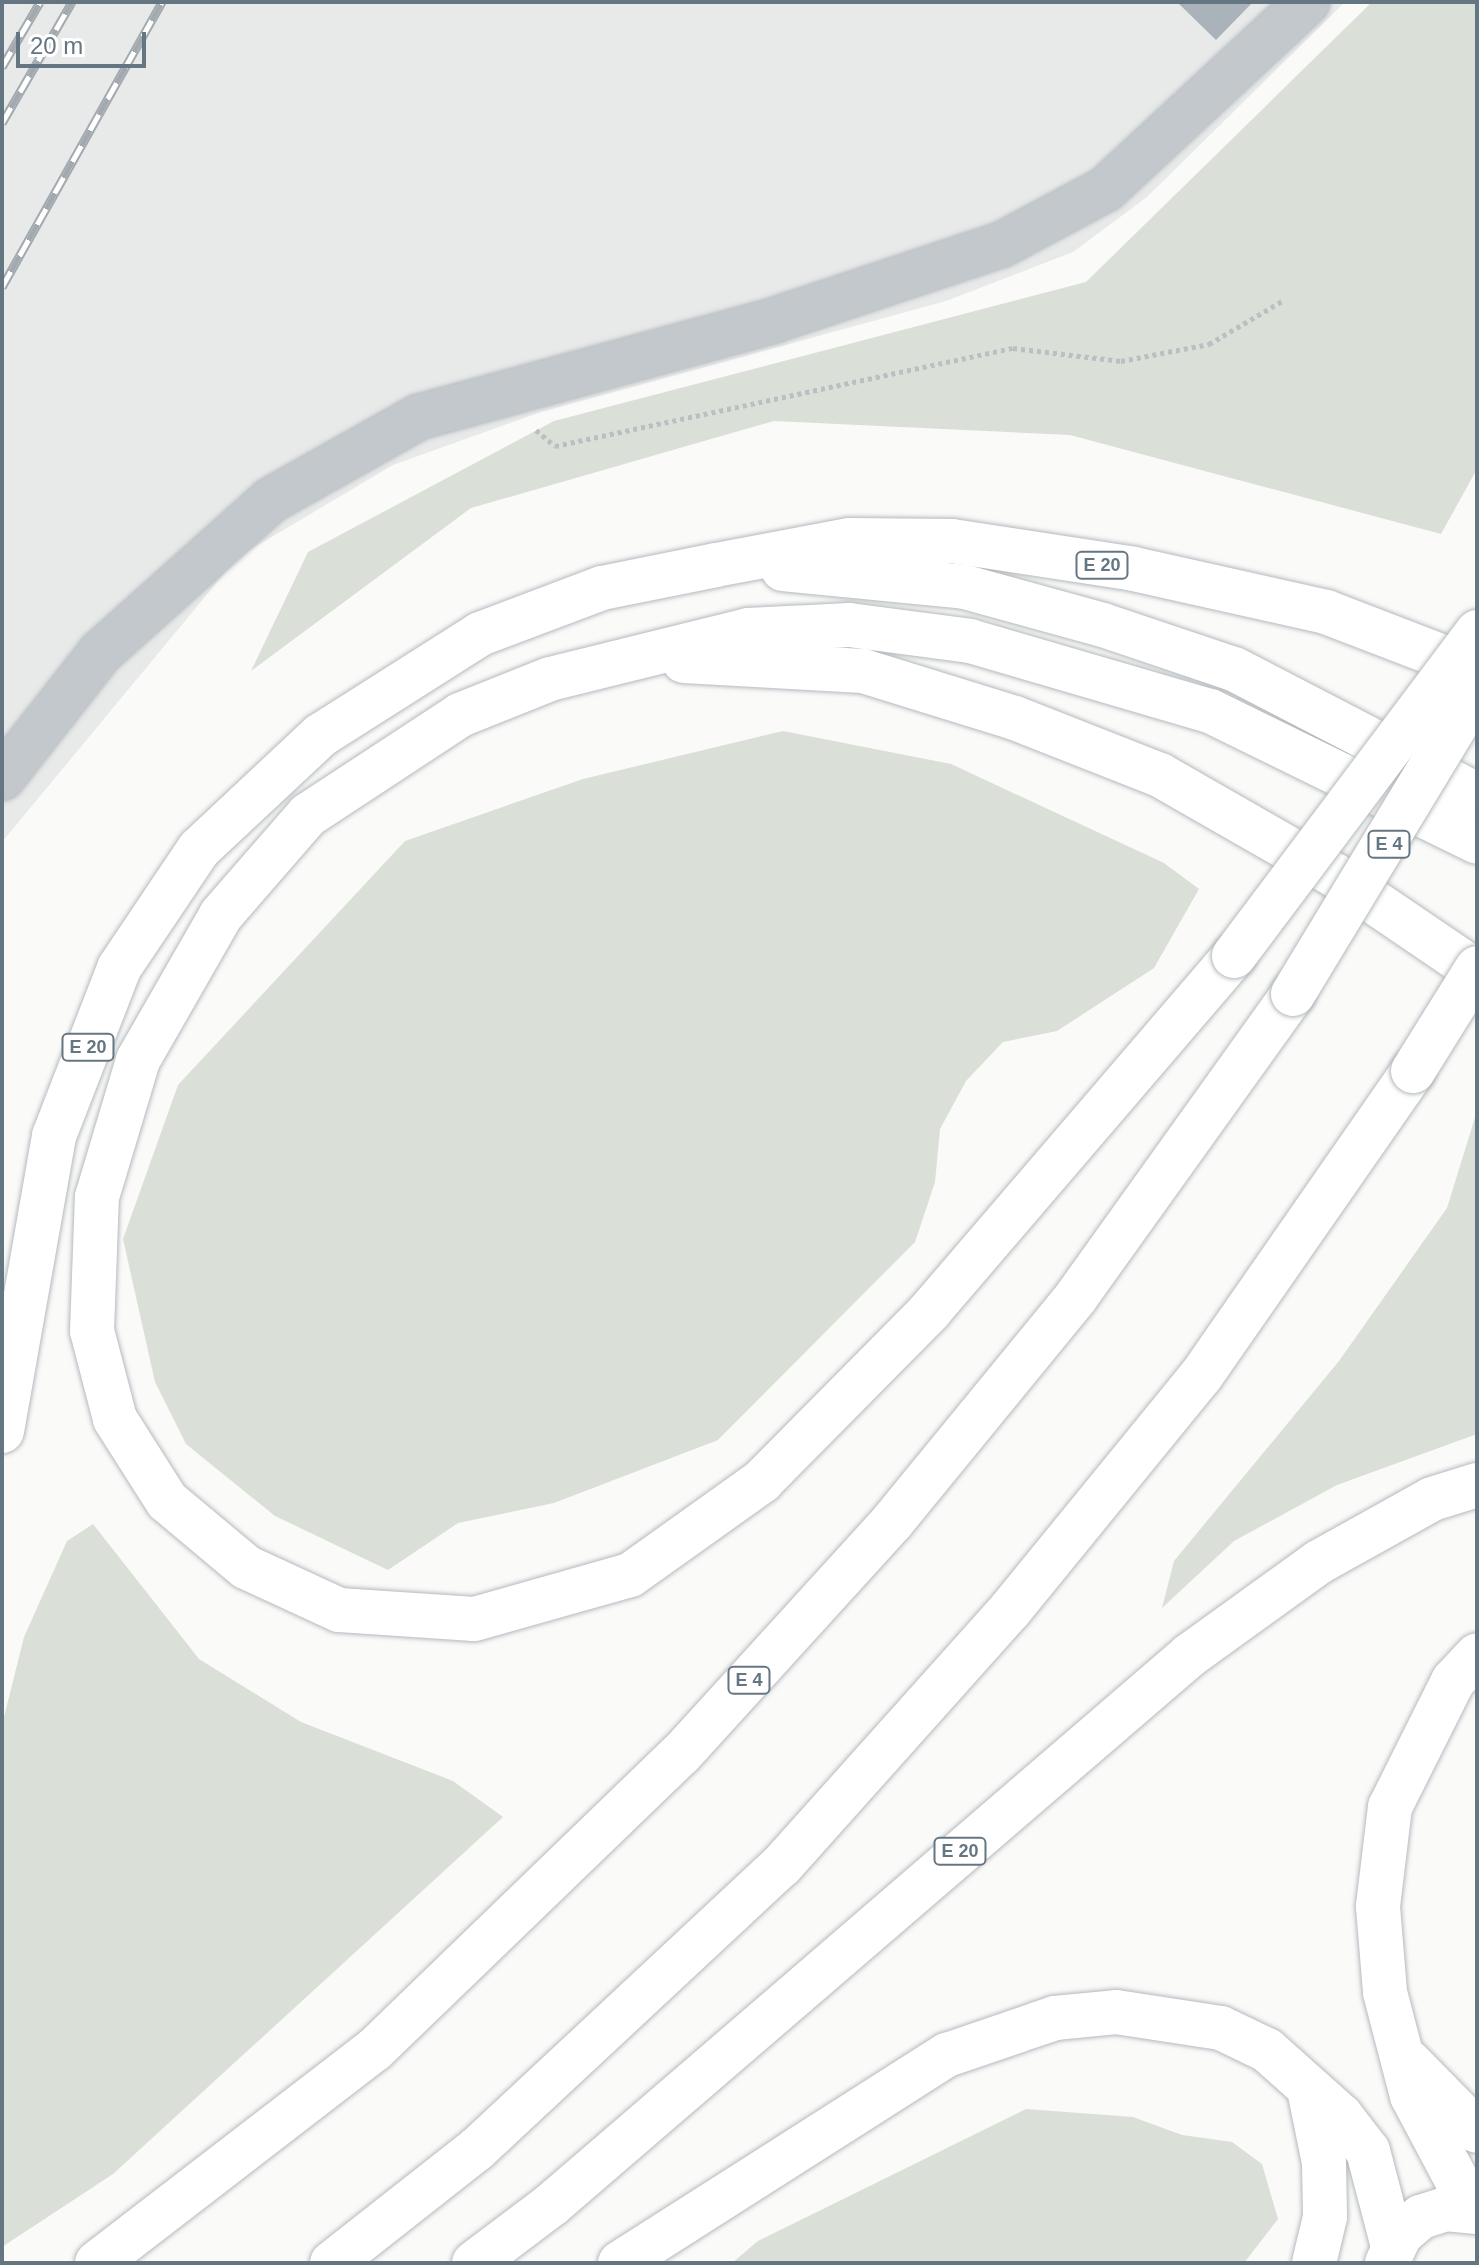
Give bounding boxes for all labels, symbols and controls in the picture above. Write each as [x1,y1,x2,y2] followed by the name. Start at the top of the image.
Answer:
[20,16,150,66] scale bar
[30,32,83,59] text: 20 m
[1074,551,1130,579] road number: E 20
[1367,830,1411,858] road number: E 4
[60,1033,116,1061] road number: E 20
[727,1666,771,1694] road number: E 4
[932,1837,988,1865] road number: E 20

